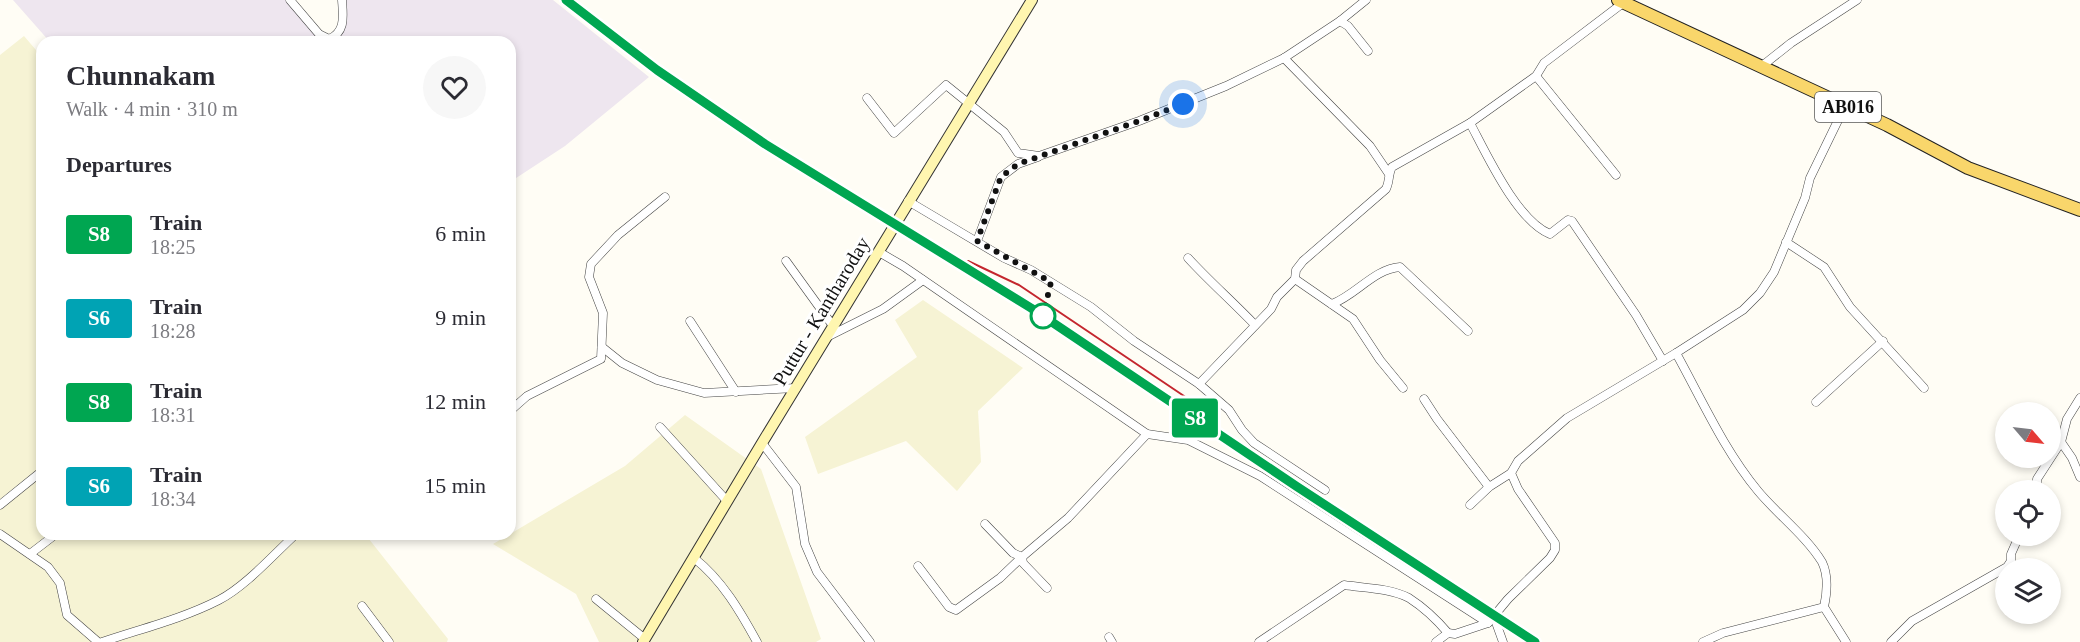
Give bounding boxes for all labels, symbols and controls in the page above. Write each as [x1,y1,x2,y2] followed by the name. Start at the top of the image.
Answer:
[423,56,486,119] button: heart
[66,60,215,91] text: Chunnakam
[1168,89,1198,119] your location
[1815,92,1881,122] road number: AB016
[66,98,238,120] text: Walk · 4 min · 310 m
[66,152,172,177] text: Departures
[150,210,202,235] text: Train
[435,221,486,246] text: 6 min
[88,222,110,246] text: S8
[768,233,875,390] street label: Puttur - Kantharoday
[150,236,196,258] text: 18:25
[150,294,202,319] text: Train
[1030,303,1056,329] unlabelled marker
[435,305,486,330] text: 9 min
[88,306,110,330] text: S6
[150,320,196,342] text: 18:28
[150,378,202,403] text: Train
[424,389,486,414] text: 12 min
[88,390,110,414] text: S8
[1168,398,1222,438] line badge: S8
[1995,402,2061,468] north arrow
[1995,402,2061,624] map controls
[150,404,196,426] text: 18:31
[1184,406,1206,430] text: S8
[150,462,202,487] text: Train
[424,473,486,498] text: 15 min
[88,474,110,498] text: S6
[1995,480,2061,546] button: locate
[150,488,196,510] text: 18:34
[1995,558,2061,624] button: layers

